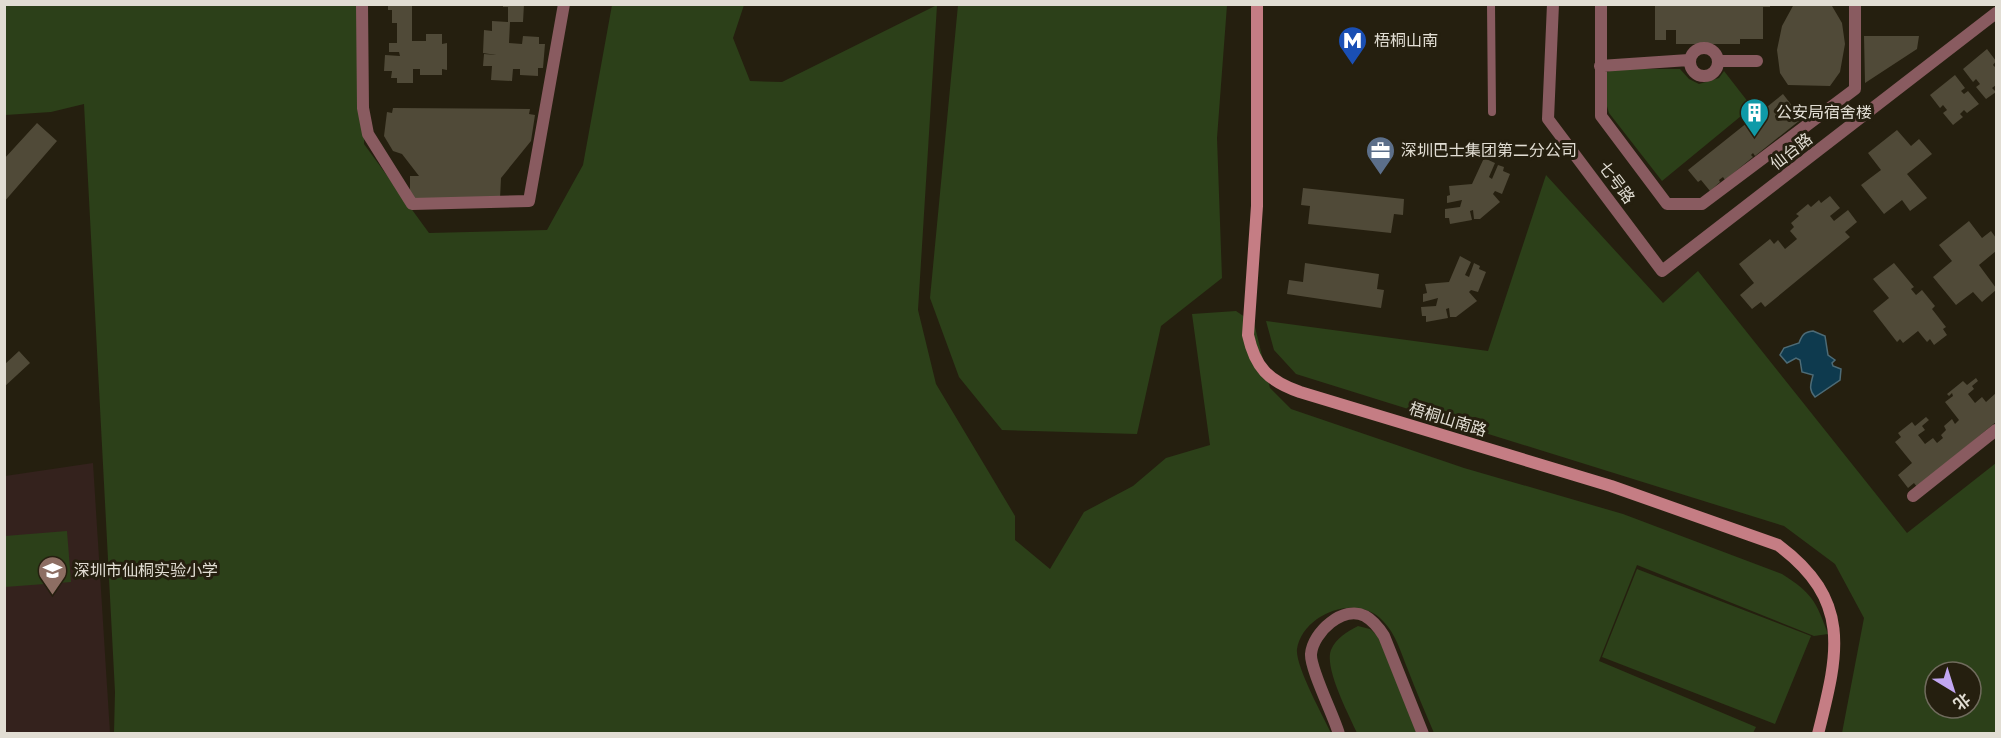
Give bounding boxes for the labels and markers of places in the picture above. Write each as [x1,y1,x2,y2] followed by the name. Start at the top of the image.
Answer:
[1337,24,1369,66] metro station icon: 梧桐山南
[1374,30,1438,50] place label: 梧桐山南
[1739,96,1771,138] building icon: 公安局宿舍楼
[1776,102,1872,122] place label: 公安局宿舍楼
[1364,134,1396,176] office icon: 深圳巴士集团第二分公司
[1401,140,1577,160] place label: 深圳巴士集团第二分公司
[37,554,69,596] school or university icon: 深圳市仙桐实验小学
[74,560,218,580] place label: 深圳市仙桐实验小学

